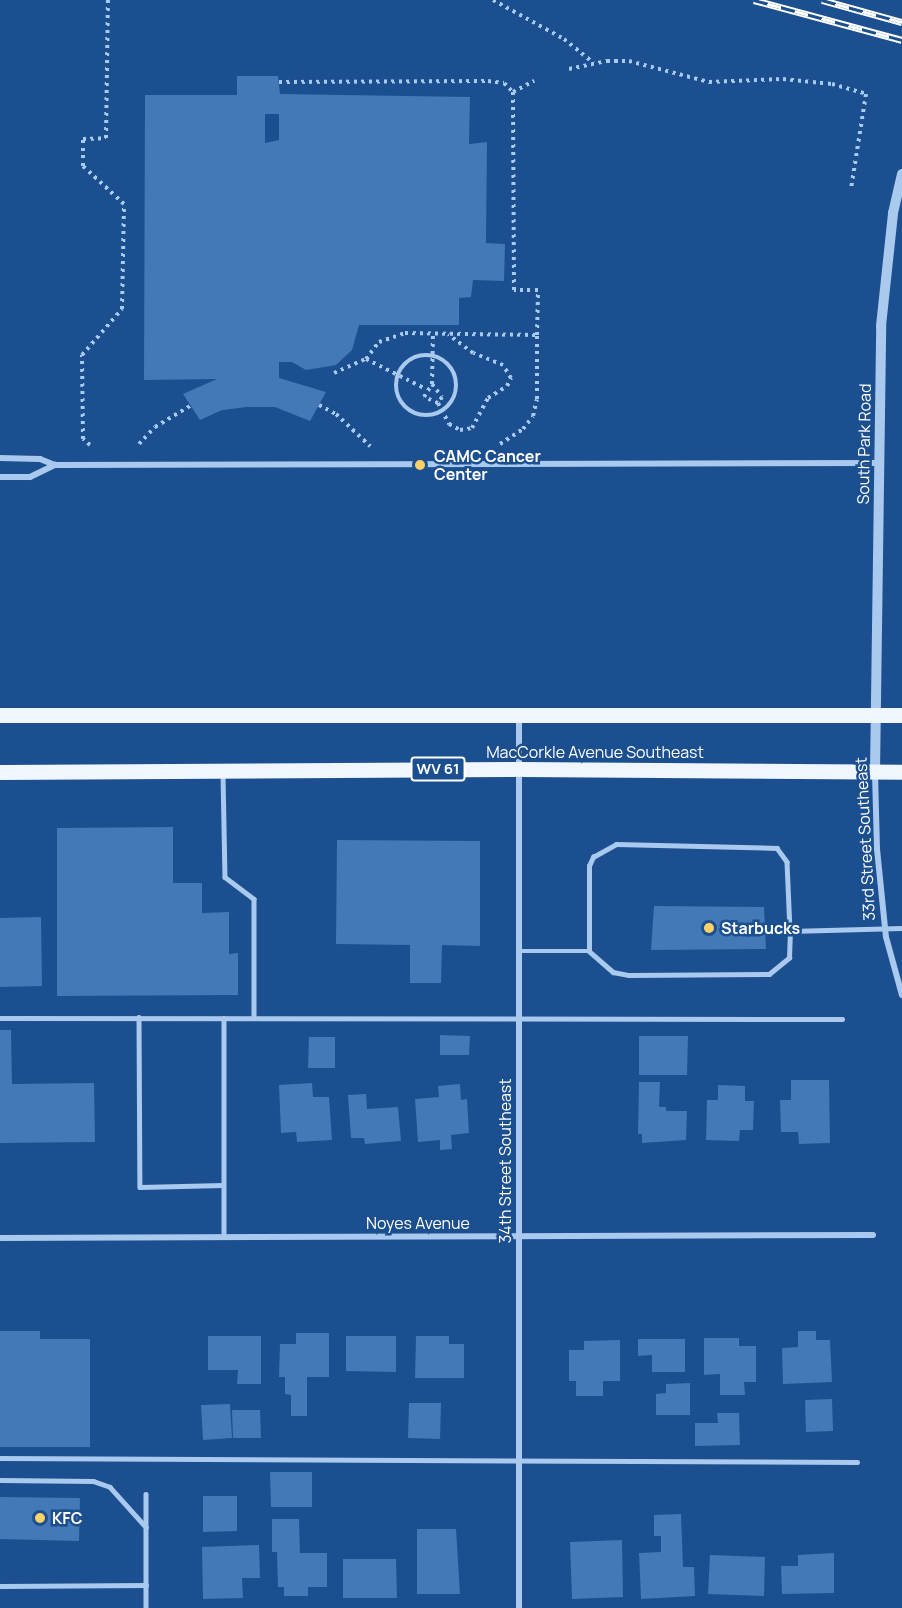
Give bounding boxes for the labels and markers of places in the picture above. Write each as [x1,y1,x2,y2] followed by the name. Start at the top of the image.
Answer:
[434,446,541,484] place label: CAMC Cancer Center
[411,456,429,474] marker: CAMC Cancer Center
[721,918,800,938] place label: Starbucks
[702,921,716,935] marker: Starbucks
[52,1508,83,1528] place label: KFC
[33,1511,47,1525] marker: KFC

